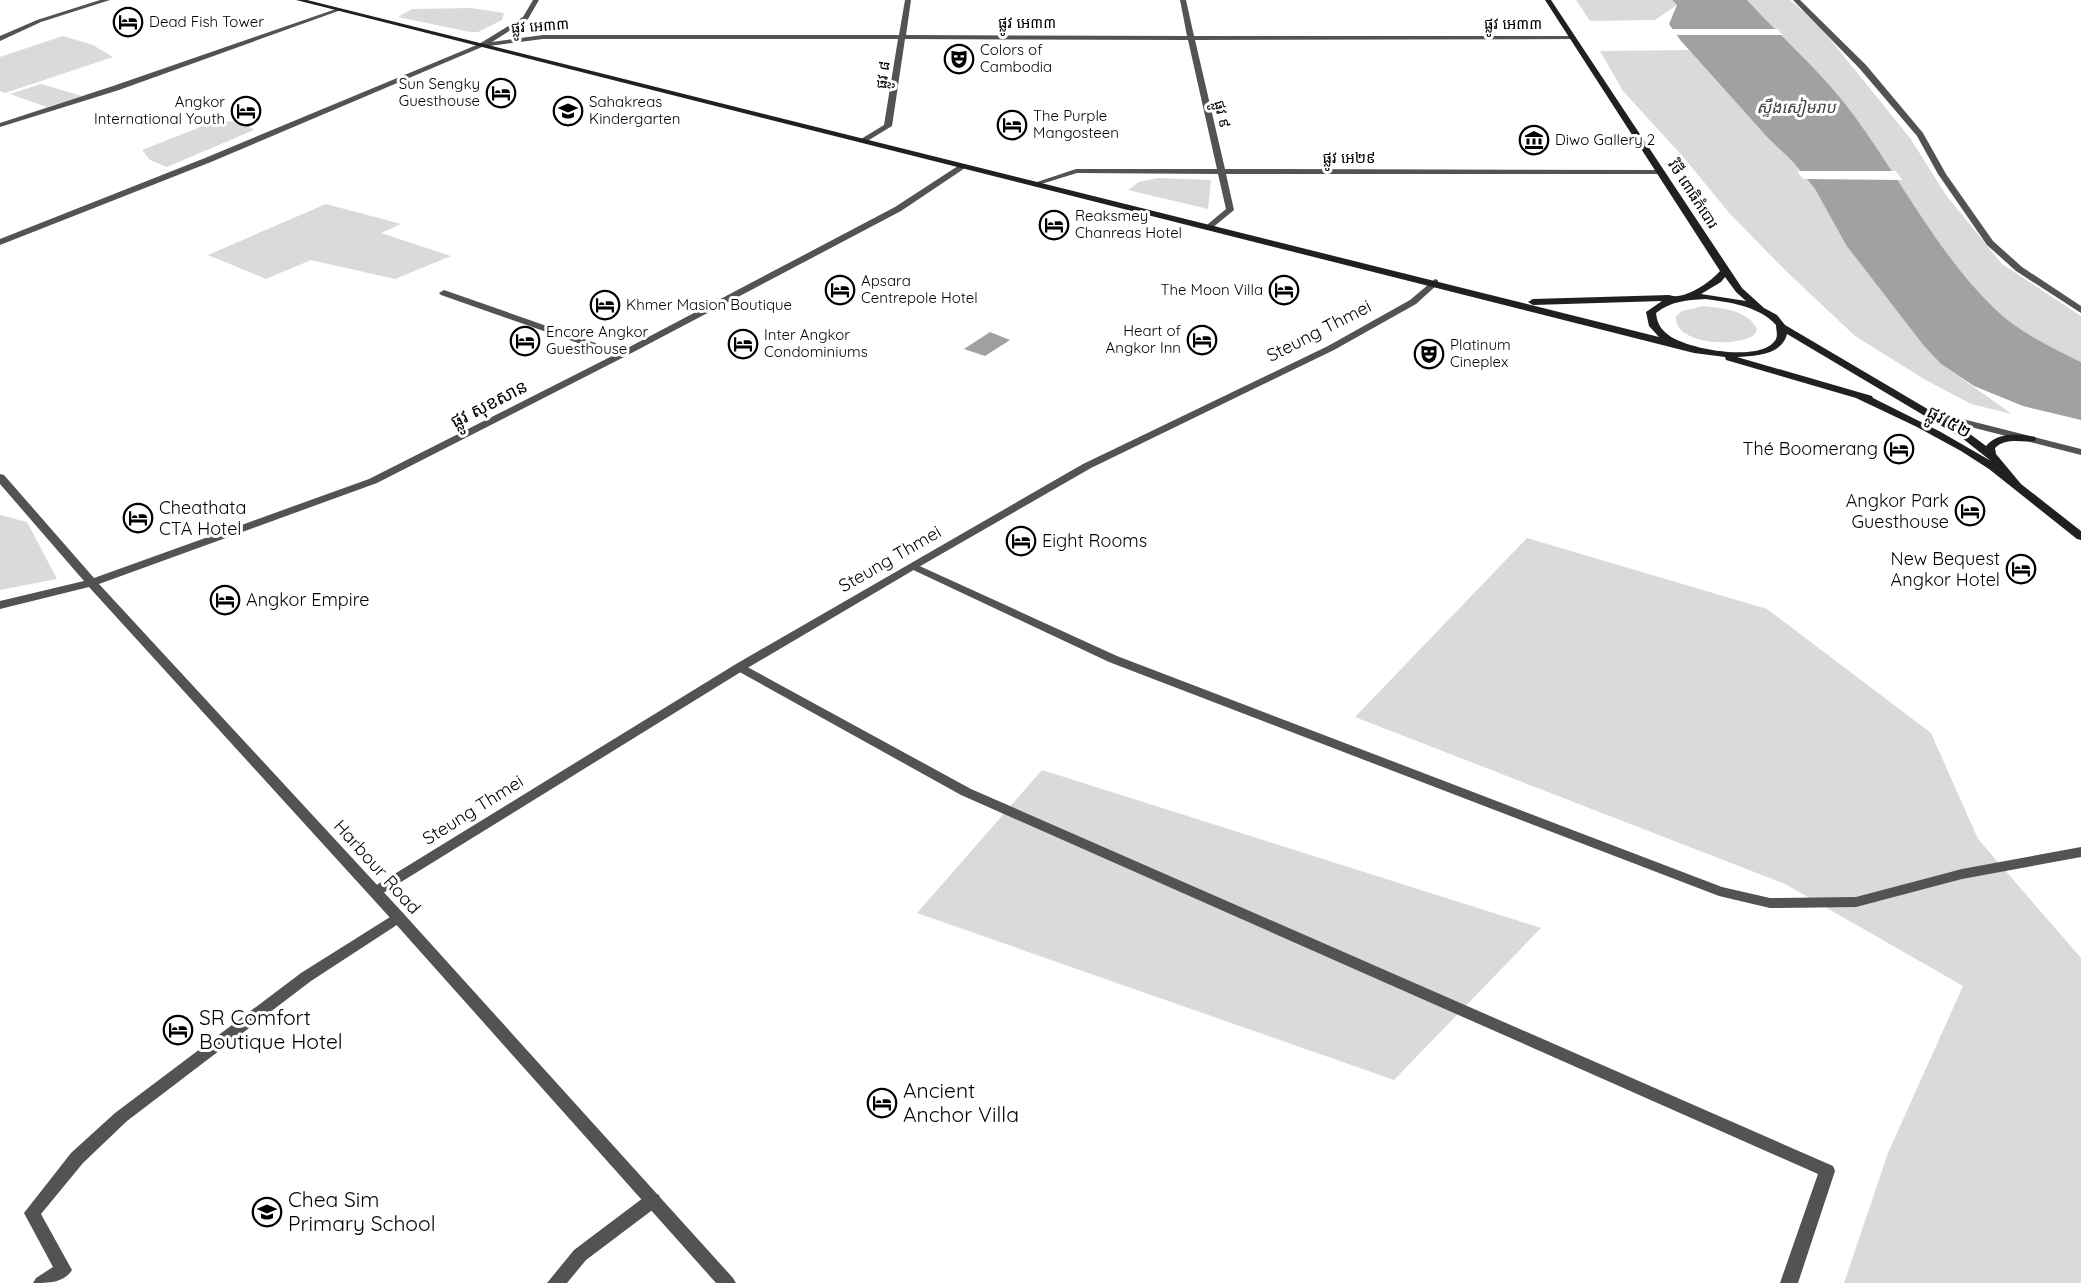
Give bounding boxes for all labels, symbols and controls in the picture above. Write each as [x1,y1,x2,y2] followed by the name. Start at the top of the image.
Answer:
[112,6,144,38] hotel icon: Dead Fish Tower
[149,12,264,31] place label: Dead Fish Tower
[998,13,1056,36] street label: ផ្លូវ អេ៣៣
[510,14,570,41] street label: ផ្លូវ អេ៣៣
[1484,14,1542,37] street label: ផ្លូវ អេ៣៣
[980,40,1052,76] place label: Colors of Cambodia
[943,43,975,75] theatre icon: Colors of Cambodia
[871,60,898,91] street label: ផ្លូវ ៨
[399,74,480,110] place label: Sun Sengky Guesthouse
[485,77,517,109] hotel icon: Sun Sengky Guesthouse
[94,92,225,128] place label: Angkor International Youth
[589,92,680,128] place label: Sahakreas Kindergarten
[230,95,262,127] hotel icon: Angkor International Youth
[552,95,584,127] school or university icon: Sahakreas Kindergarten
[1756,97,1837,117] water label: ស្ទឹងសៀមរាប
[1206,98,1235,131] street label: ផ្លូវ ៩
[1033,106,1119,142] place label: The Purple Mangosteen
[996,109,1028,141] hotel icon: The Purple Mangosteen
[1518,124,1550,156] museum icon: Diwo Gallery 2
[1555,130,1655,149] place label: Diwo Gallery 2
[1322,148,1376,171] street label: ផ្លូវ អេ២៩
[1664,156,1723,232] street label: វិថី ពោធិកំបោរ
[1075,206,1182,242] place label: Reaksmey Chanreas Hotel
[1038,209,1070,241] hotel icon: Reaksmey Chanreas Hotel
[861,271,978,307] place label: Apsara Centrepole Hotel
[824,274,856,306] hotel icon: Apsara Centrepole Hotel
[1268,274,1300,306] hotel icon: The Moon Villa
[1160,280,1263,299] place label: The Moon Villa
[589,289,621,321] hotel icon: Khmer Masion Boutique
[1262,294,1375,367] street label: Steung Thmei
[626,295,792,314] place label: Khmer Masion Boutique
[1106,321,1182,357] place label: Heart of Angkor Inn
[546,322,649,358] place label: Encore Angkor Guesthouse
[1186,324,1218,356] hotel icon: Heart of Angkor Inn
[509,325,541,357] hotel icon: Encore Angkor Guesthouse
[764,325,868,361] place label: Inter Angkor Condominiums
[727,328,759,360] hotel icon: Inter Angkor Condominiums
[1450,335,1511,371] place label: Platinum Cineplex
[1413,338,1445,370] theatre icon: Platinum Cineplex
[446,374,534,438] street label: ផ្លូវ សុខសាន
[1920,400,1975,448] street label: ផ្លូវ ៥២
[1883,433,1915,465] hotel icon: Thé Boomerang
[1743,437,1878,460] place label: Thé Boomerang
[1846,489,1949,533] place label: Angkor Park Guesthouse
[1954,495,1986,527] hotel icon: Angkor Park Guesthouse
[159,496,246,540] place label: Cheathata CTA Hotel
[122,502,154,534] hotel icon: Cheathata CTA Hotel
[834,520,945,597] street label: Steung Thmei
[1005,525,1037,557] hotel icon: Eight Rooms
[1042,529,1147,552] place label: Eight Rooms
[1891,547,2000,591] place label: New Bequest Angkor Hotel
[2005,553,2037,585] hotel icon: New Bequest Angkor Hotel
[209,584,241,616] hotel icon: Angkor Empire
[246,588,369,611] place label: Angkor Empire
[418,769,527,850] street label: Steung Thmei
[329,815,426,919] street label: Harbour Road
[199,1004,343,1054] place label: SR Comfort Boutique Hotel
[162,1014,194,1046] hotel icon: SR Comfort Boutique Hotel
[903,1077,1019,1127] place label: Ancient Anchor Villa
[866,1087,898,1119] hotel icon: Ancient Anchor Villa
[288,1186,436,1236] place label: Chea Sim Primary School
[251,1196,283,1228] school or university icon: Chea Sim Primary School

